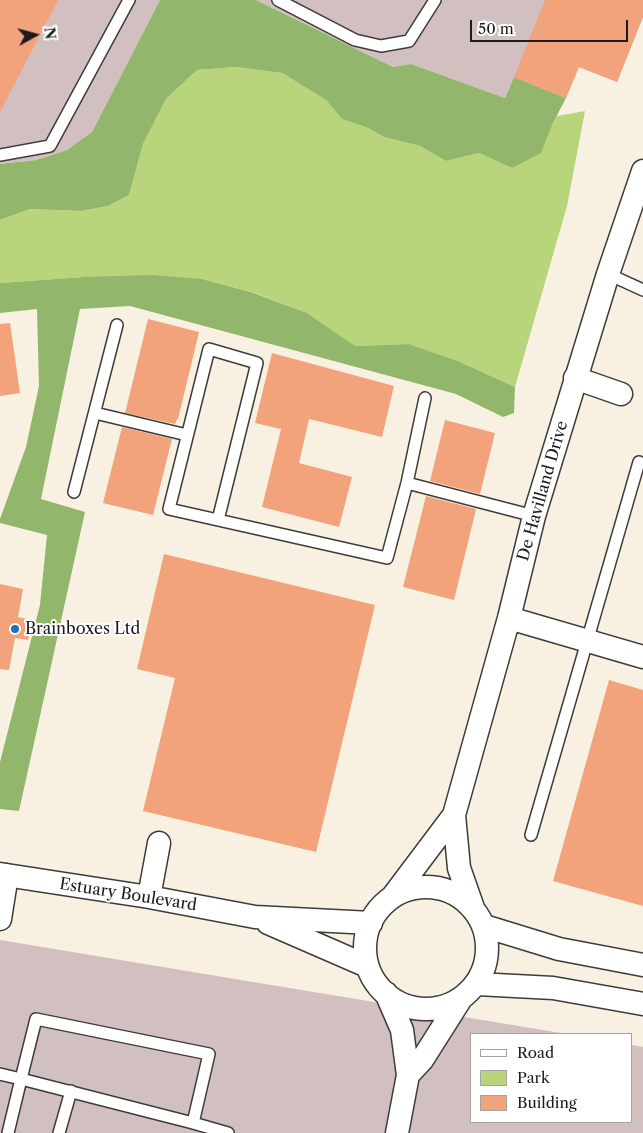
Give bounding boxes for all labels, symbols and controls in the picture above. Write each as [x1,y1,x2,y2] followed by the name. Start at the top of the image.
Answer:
[10,10,60,60] north arrow
[473,10,630,42] scale bar
[478,19,514,38] text: 50 m
[40,26,60,40] text: N
[514,419,572,563] street label: De Havilland Drive
[25,619,140,639] place label: Brainboxes Ltd
[9,623,21,635] marker: Brainboxes Ltd
[58,875,198,915] street label: Estuary Boulevard
[470,1033,633,1123] legend
[517,1043,554,1062] text: Road
[517,1068,550,1087] text: Park
[517,1093,577,1112] text: Building

